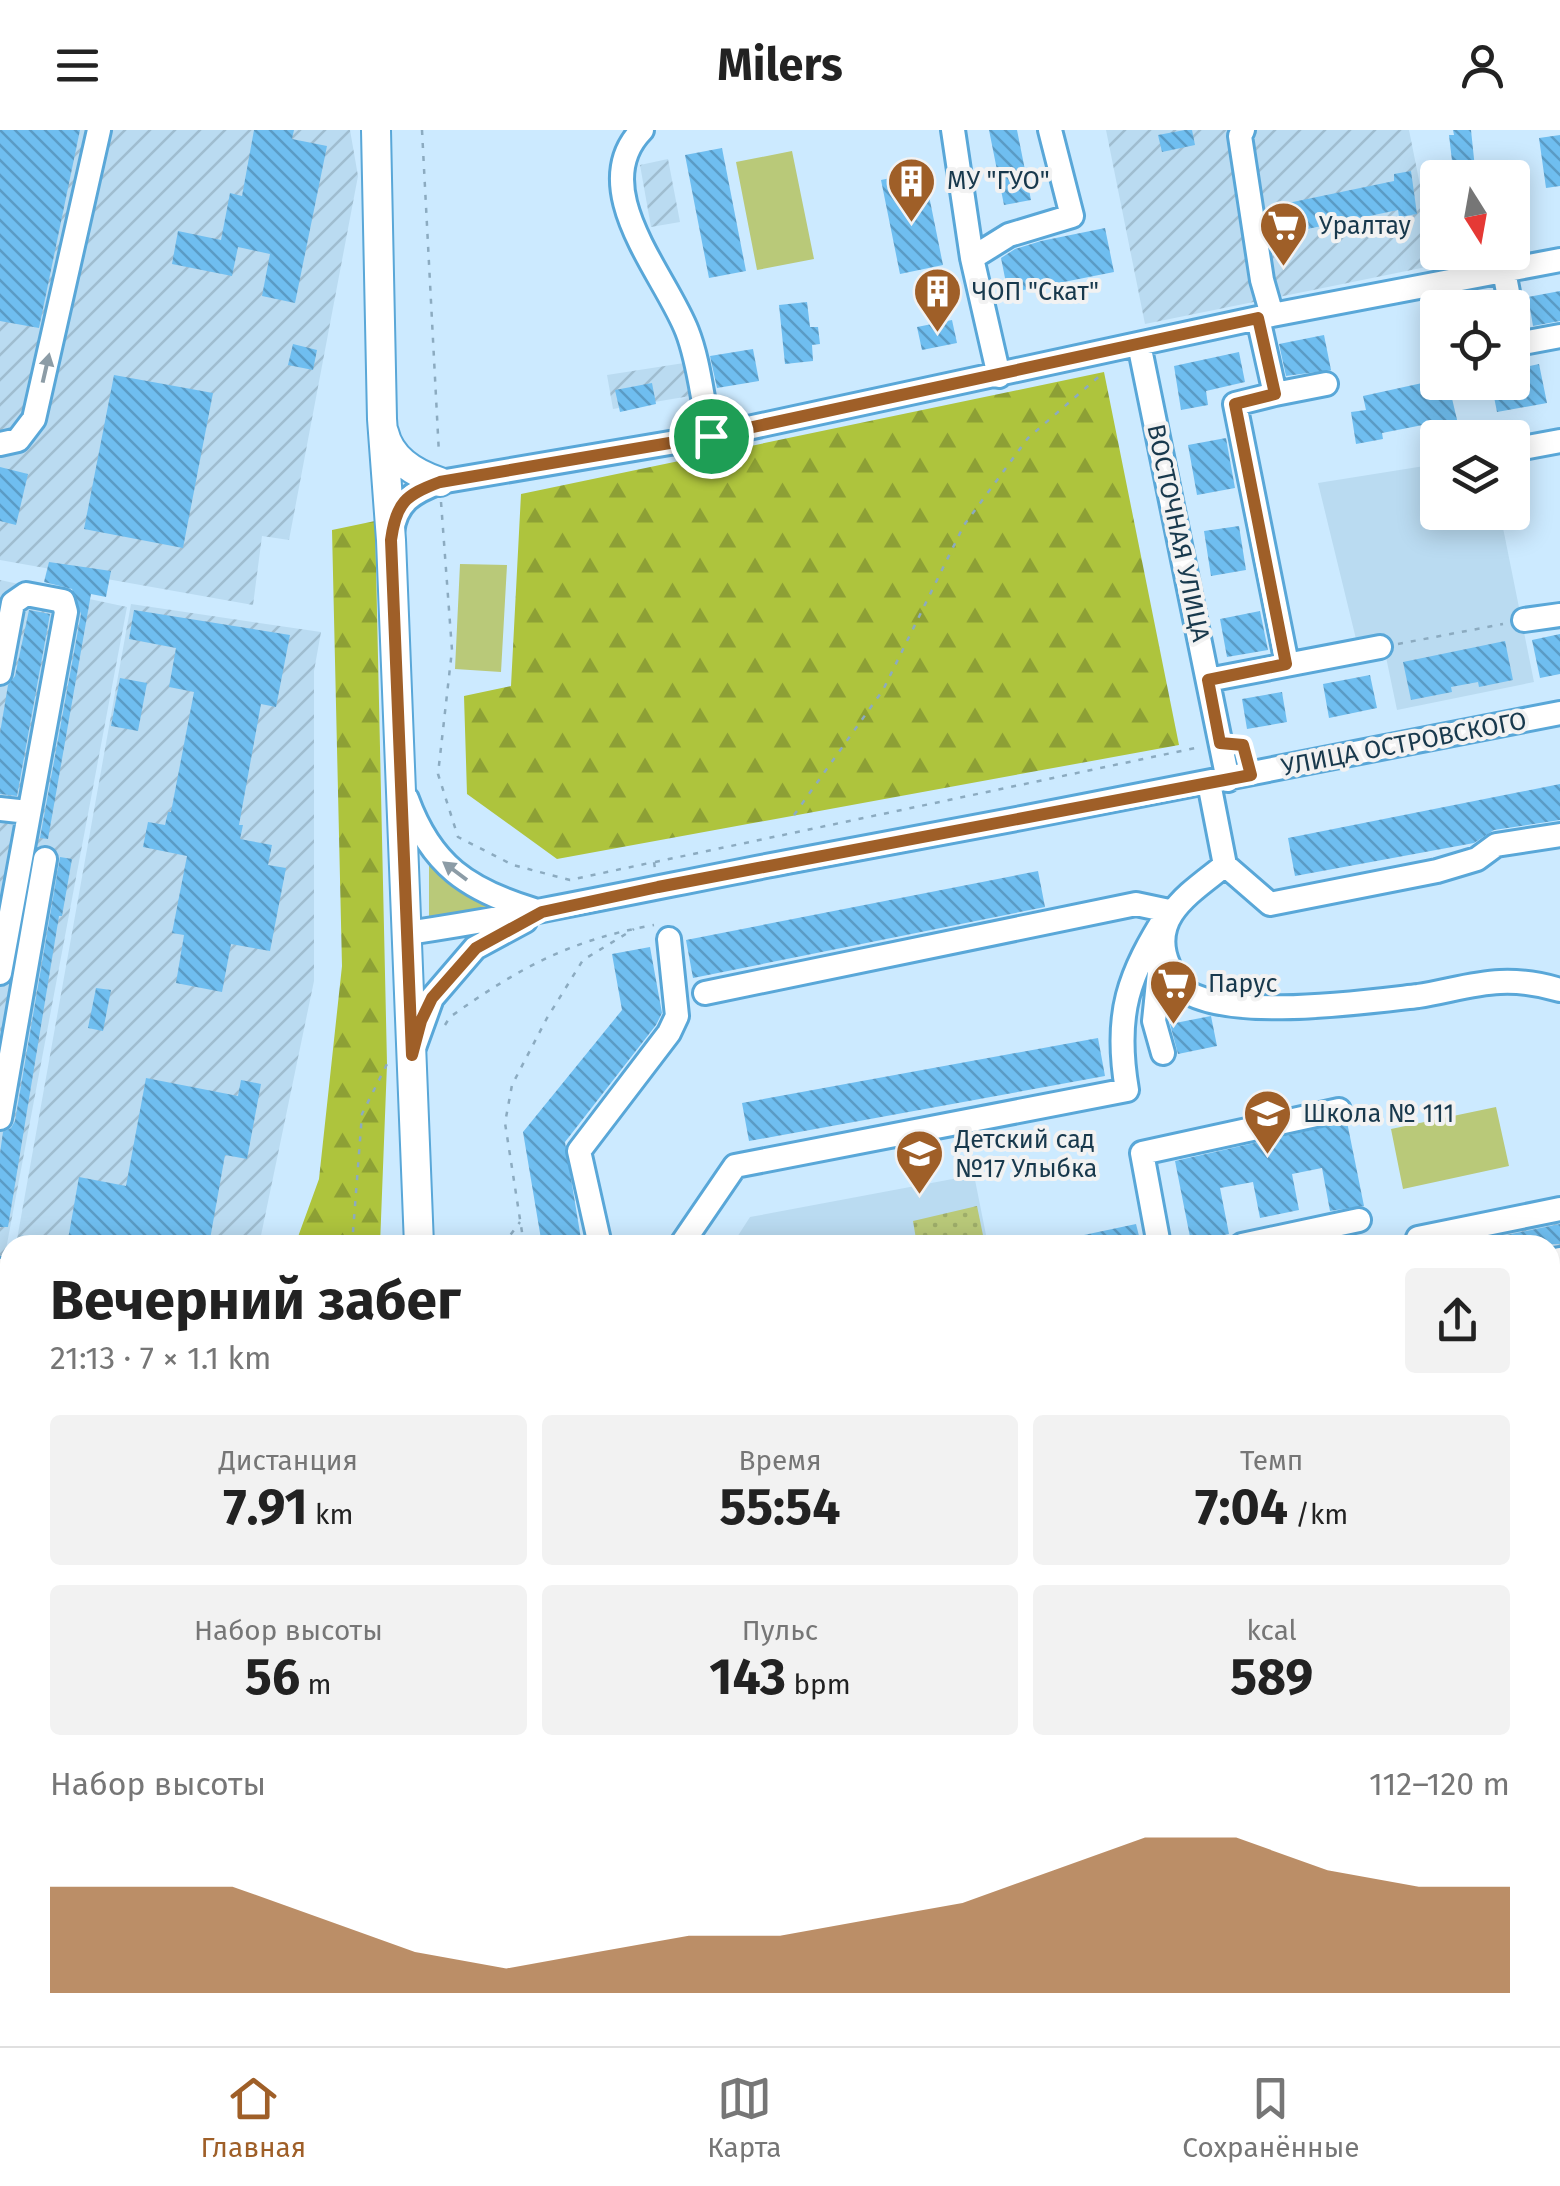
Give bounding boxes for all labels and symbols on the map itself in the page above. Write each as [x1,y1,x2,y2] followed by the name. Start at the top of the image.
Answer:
[886,155,938,223] building icon: МУ "ГУО"
[1420,160,1530,270] north arrow
[947,166,1050,196] place label: МУ "ГУО"
[1258,200,1310,268] supermarket icon: Уралтау
[1319,211,1412,241] place label: Уралтау
[911,266,963,334] building icon: ЧОП "Скат"
[972,277,1099,307] place label: ЧОП "Скат"
[39,352,54,383] one-way arrow
[669,394,754,479] pin
[1140,422,1216,645] street label: ВОСТОЧНАЯ УЛИЦА
[1279,705,1529,783] street label: УЛИЦА ОСТРОВСКОГО
[442,861,468,881] one-way arrow
[1147,958,1199,1026] supermarket icon: Парус
[1208,969,1277,999] place label: Парус
[1242,1088,1294,1156] school or university icon: Школа № 111
[1303,1099,1454,1129] place label: Школа № 111
[954,1125,1097,1184] place label: Детский сад №17 Улыбка
[894,1128,946,1196] school or university icon: Детский сад №17 Улыбка

